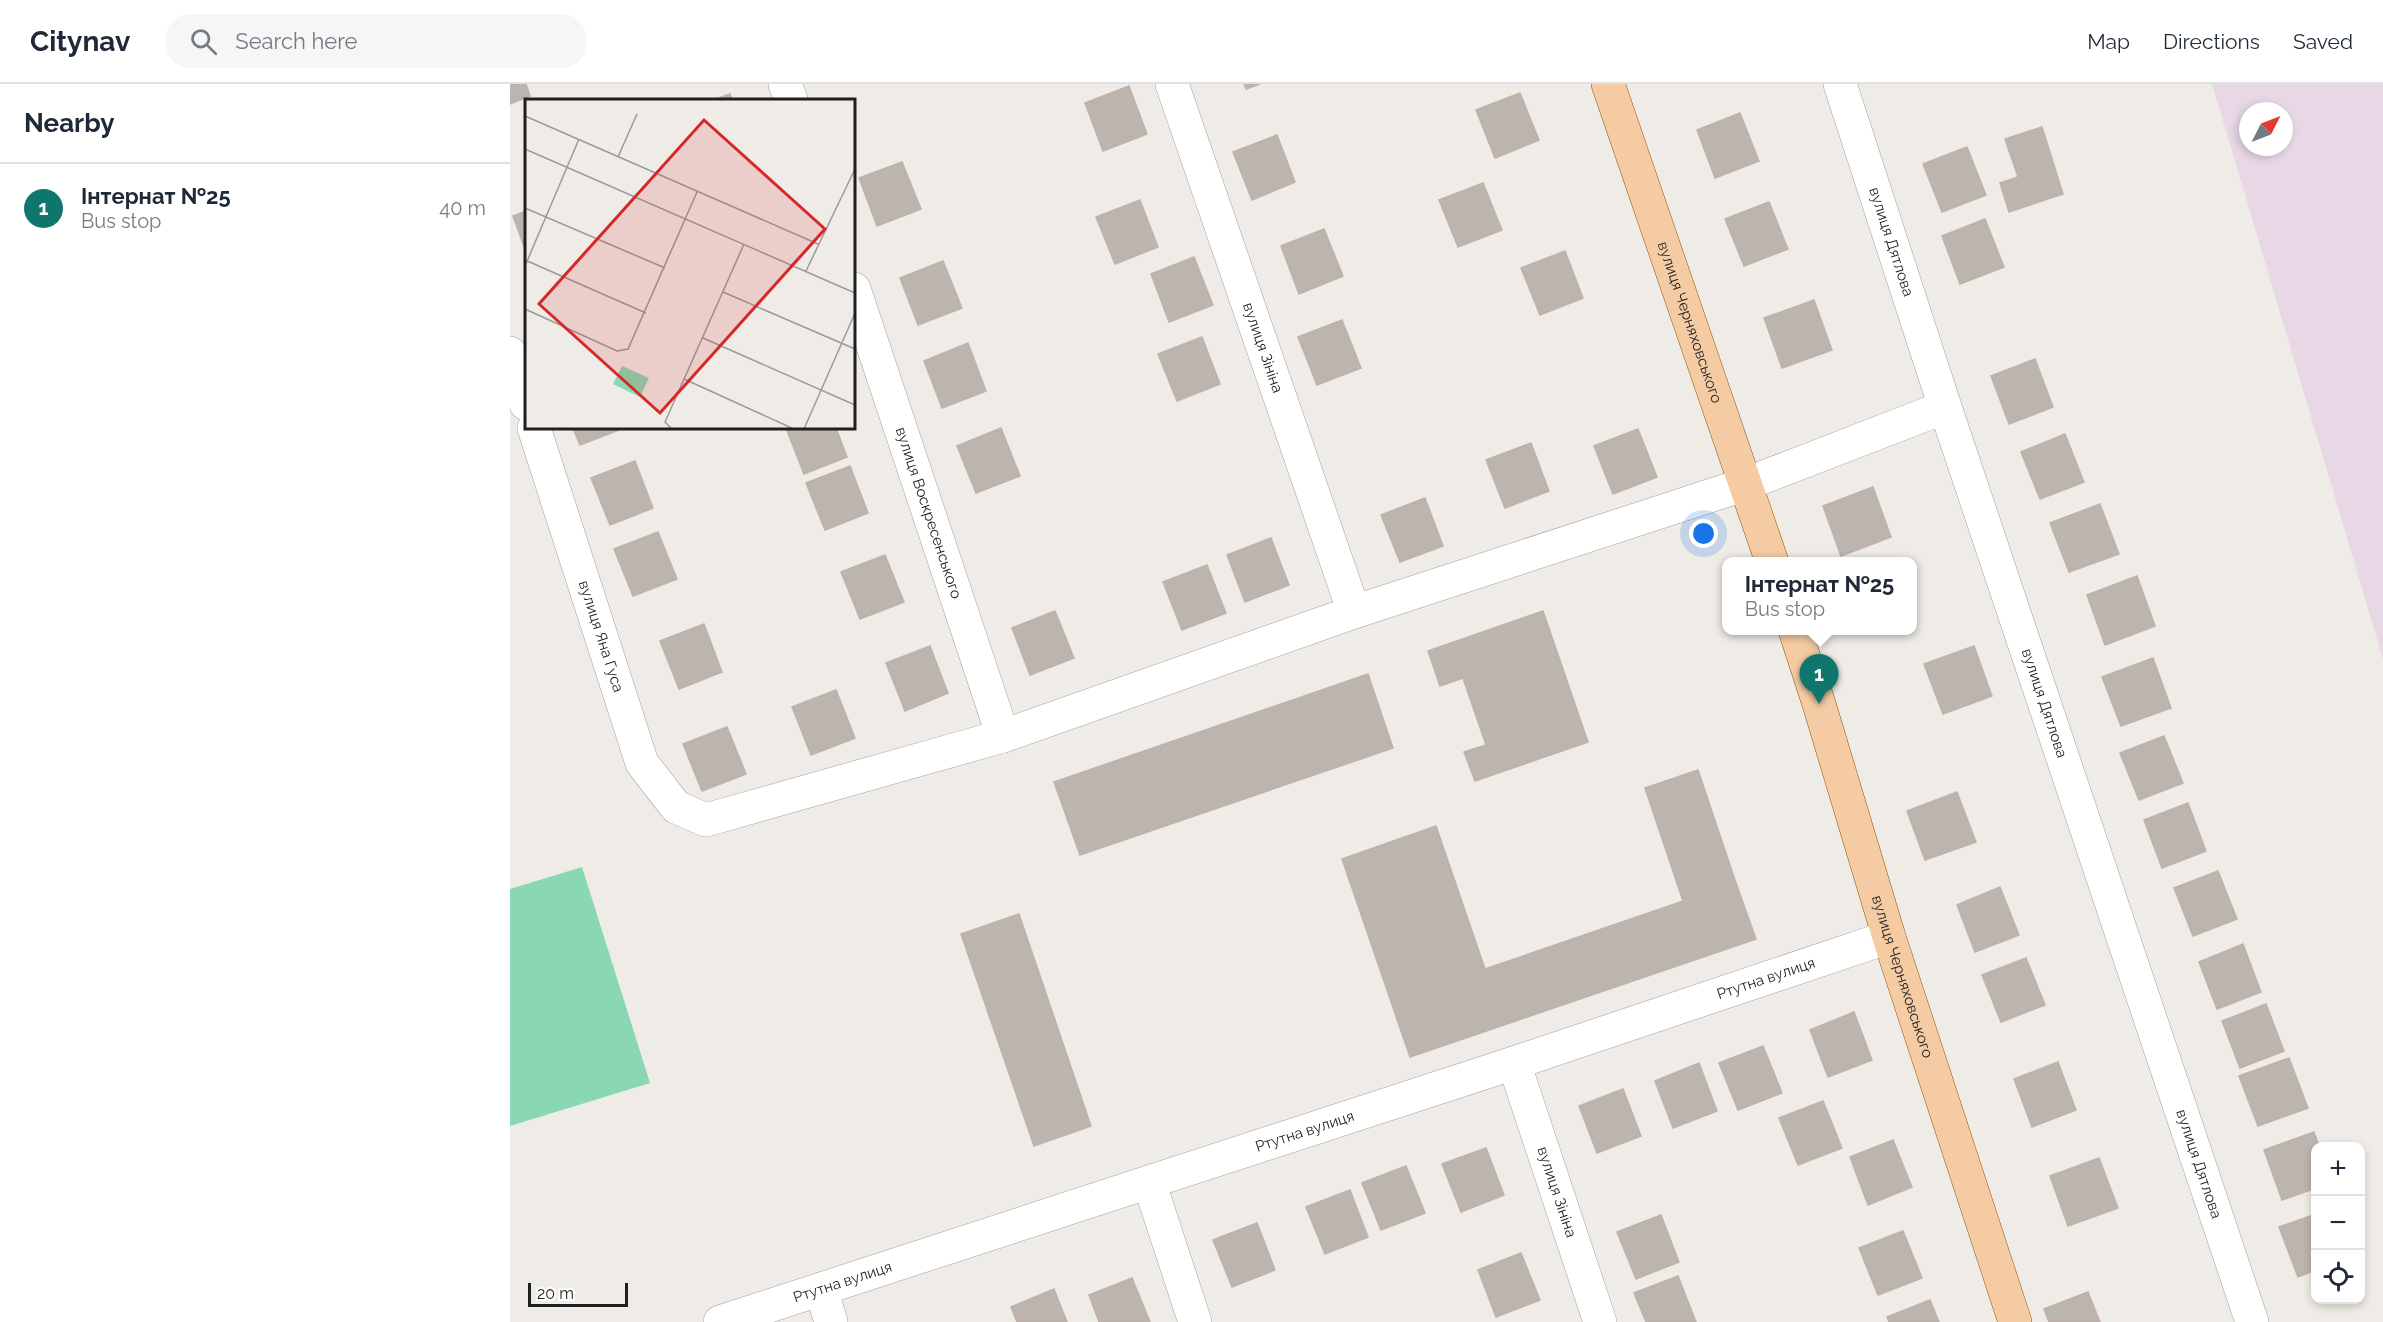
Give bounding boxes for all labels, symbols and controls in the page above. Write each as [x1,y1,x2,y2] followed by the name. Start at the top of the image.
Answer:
[166,14,586,68] search box
[30,25,130,58] text: Citynav
[187,25,220,58] icon: search
[235,28,357,54] text: Search here
[2087,29,2130,54] text: Map
[2163,29,2260,54] text: Directions
[2293,29,2353,54] text: Saved
[525,99,855,429] inset map
[2239,102,2293,156] north arrow
[24,108,114,138] text: Nearby
[81,183,231,209] text: Інтернат №25
[1865,185,1917,299] street label: вулиця Дятлова
[39,196,48,220] text: 1
[439,196,486,220] text: 40 m
[81,209,161,233] text: Bus stop
[1654,239,1726,406] street label: вулиця Черняховського
[1239,300,1287,395] street label: вулиця Зініна
[892,425,966,601] street label: вулиця Воскресенського
[1689,519,1718,548] your location
[1722,557,1917,635] popup
[1745,571,1894,597] text: Інтернат №25
[575,578,628,695] street label: вулиця Яна Гуса
[1745,597,1825,621] text: Bus stop
[2018,646,2071,760] street label: вулиця Дятлова
[1800,654,1838,704] pin: 1
[1868,893,1937,1060] street label: вулиця Черняховського
[1714,953,1818,1003] street label: Ртутна вулиця
[1253,1107,1356,1156] street label: Ртутна вулиця
[2172,1107,2226,1221] street label: вулиця Дятлова
[2311,1142,2365,1304] map controls
[2311,1142,2365,1196] button: +
[1533,1144,1580,1240] street label: вулиця Зініна
[2311,1196,2365,1250] button: −
[2311,1250,2365,1304] button: locate
[791,1258,894,1306] street label: Ртутна вулиця
[528,1280,628,1308] scale bar
[537,1284,574,1303] text: 20 m

